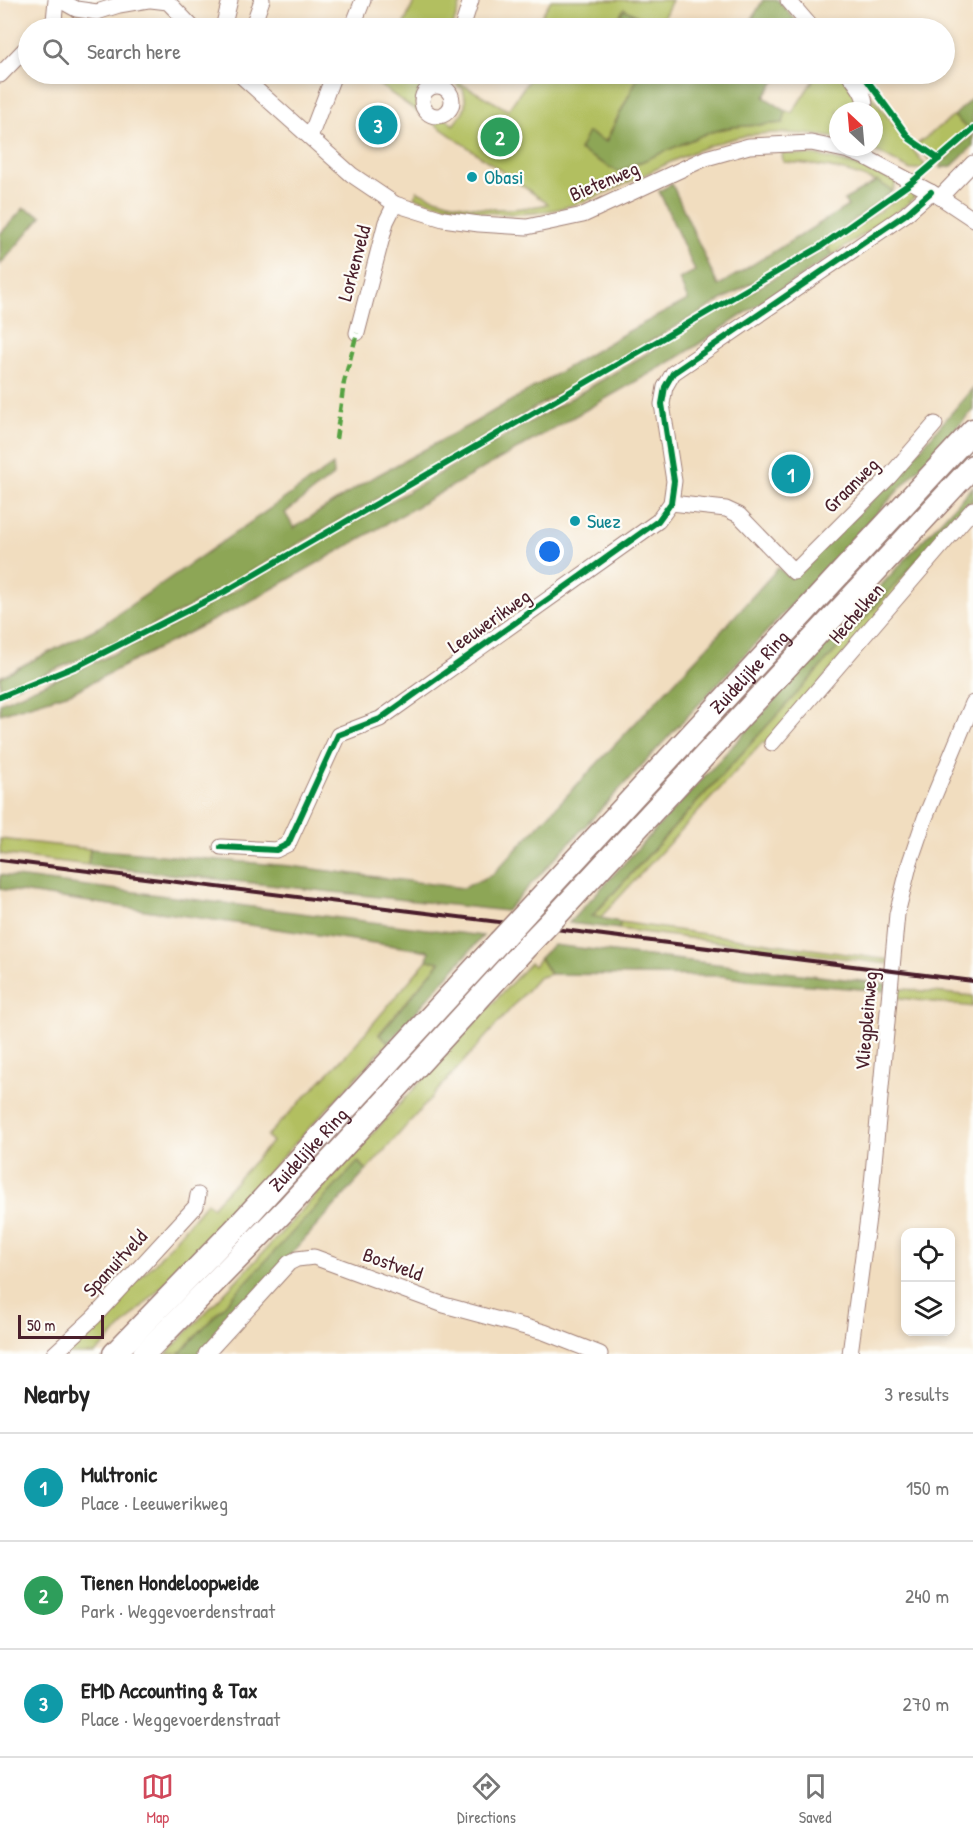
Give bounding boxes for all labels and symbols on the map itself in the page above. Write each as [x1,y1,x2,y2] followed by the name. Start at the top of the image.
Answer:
[358,102,398,148] pin: 3
[829,102,883,156] north arrow
[480,114,520,160] pin: 2
[565,154,643,207] street label: Bietenweg
[484,163,523,190] place label: Obasi
[465,170,479,184] marker: Obasi
[330,222,377,304] street label: Lorkenveld
[817,451,884,518] street label: Graanweg
[772,452,810,496] pin: 1
[587,507,621,534] place label: Suez
[568,514,582,528] marker: Suez
[535,537,564,566] your location
[822,577,889,649] street label: Hechelken
[442,582,536,659] street label: Leeuwerikweg
[703,624,795,719] street label: Zuidelijke Ring
[848,970,883,1072] street label: Vliegpleinweg
[262,1101,353,1197] street label: Zuidelijke Ring
[76,1223,153,1302] street label: Spanuitveld
[359,1240,427,1287] street label: Bostveld
[18,1312,104,1340] scale bar

